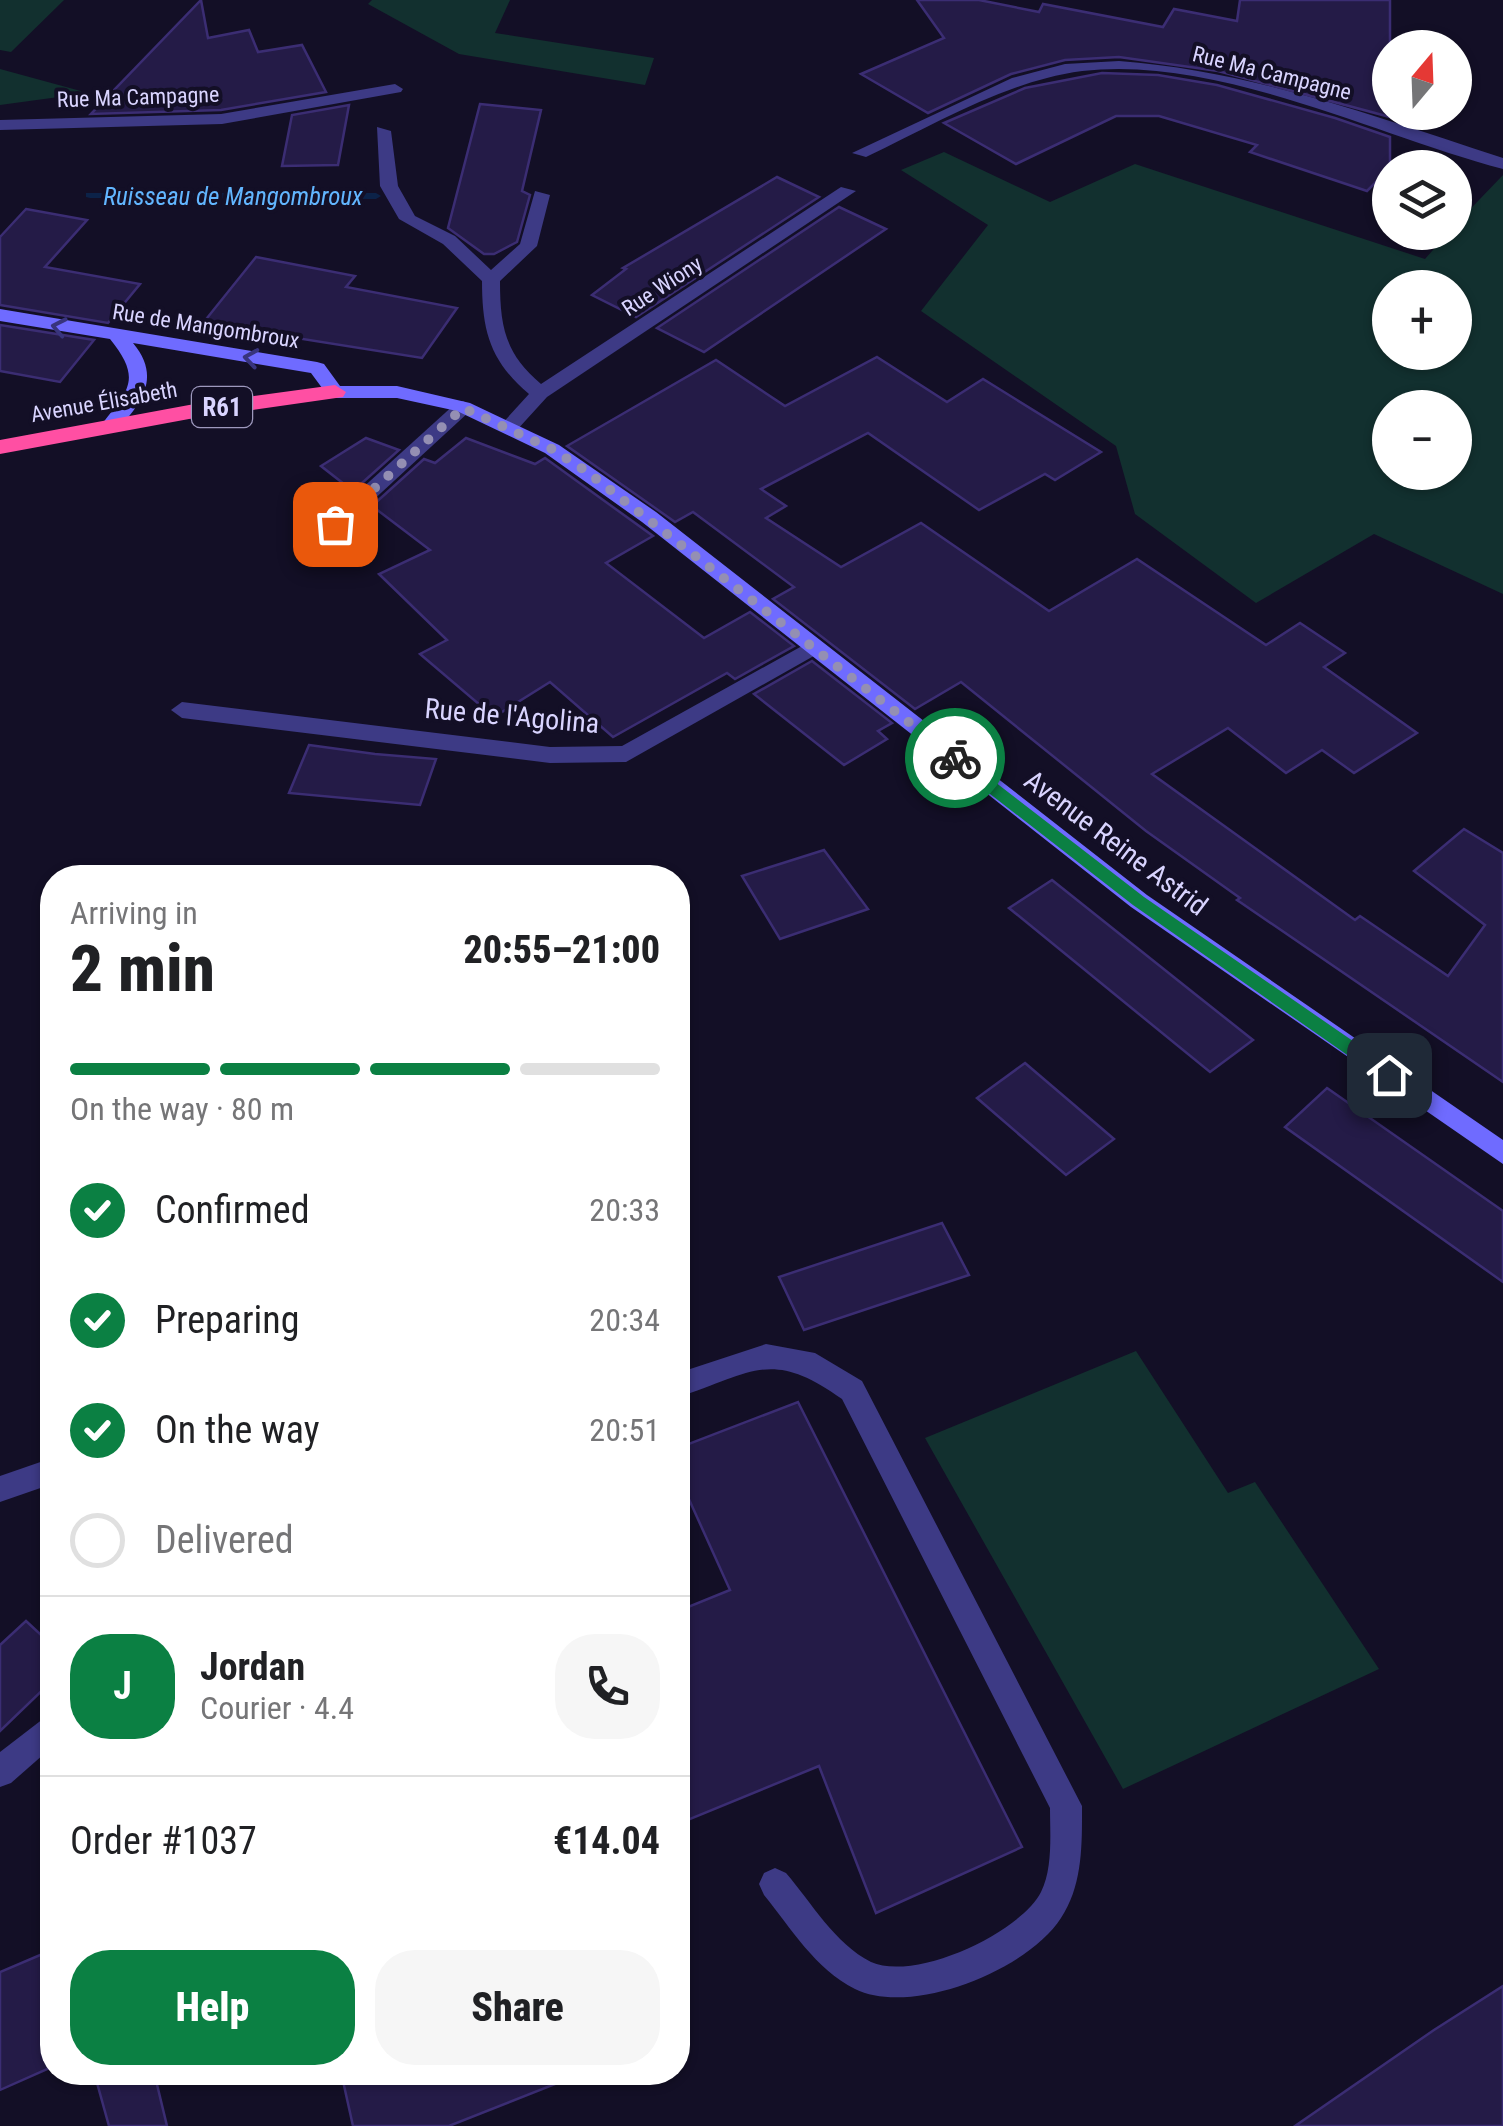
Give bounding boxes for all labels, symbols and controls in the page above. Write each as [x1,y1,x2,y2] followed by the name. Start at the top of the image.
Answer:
[1372,30,1472,130] north arrow
[1372,30,1472,490] map controls
[1190,41,1354,105] street label: Rue Ma Campagne
[56,82,220,112] street label: Rue Ma Campagne
[1372,150,1472,250] button: layers
[103,182,363,211] water label: Ruisseau de Mangombroux
[617,251,707,321] street label: Rue Wiony
[1372,270,1472,370] button: +
[111,299,302,353] street label: Rue de Mangombroux
[51,317,68,338] one-way arrow
[243,348,259,369] one-way arrow
[29,377,179,427] street label: Avenue Élisabeth
[192,387,252,427] road number: R61
[1372,390,1472,490] button: −
[293,482,378,567] pin
[308,497,363,552] icon: bag
[423,692,601,740] street label: Rue de l'Agolina
[905,708,1005,808] courier
[928,731,983,786] icon: bike
[1018,763,1214,923] street label: Avenue Reine Astrid
[70,894,198,932] text: Arriving in
[463,928,660,972] text: 20:55–21:00
[70,931,215,1007] text: 2 min
[1347,1033,1432,1118] pin
[1362,1048,1417,1103] icon: home
[70,1090,294,1128] text: On the way · 80 m
[70,1183,125,1238] icon: check
[155,1188,310,1232] text: Confirmed
[589,1191,660,1229] text: 20:33
[70,1293,125,1348] icon: check
[155,1298,300,1342] text: Preparing
[589,1301,660,1339] text: 20:34
[70,1403,125,1458] icon: check
[155,1408,320,1452] text: On the way
[589,1411,660,1449] text: 20:51
[155,1518,294,1562] text: Delivered
[555,1634,660,1739] button: phone
[200,1645,305,1689] text: Jordan
[113,1664,132,1708] text: J
[200,1689,354,1727] text: Courier · 4.4
[70,1819,257,1863] text: Order #1037
[553,1819,660,1863] text: €14.04
[70,1950,355,2065] button: Help
[375,1950,660,2065] button: Share

